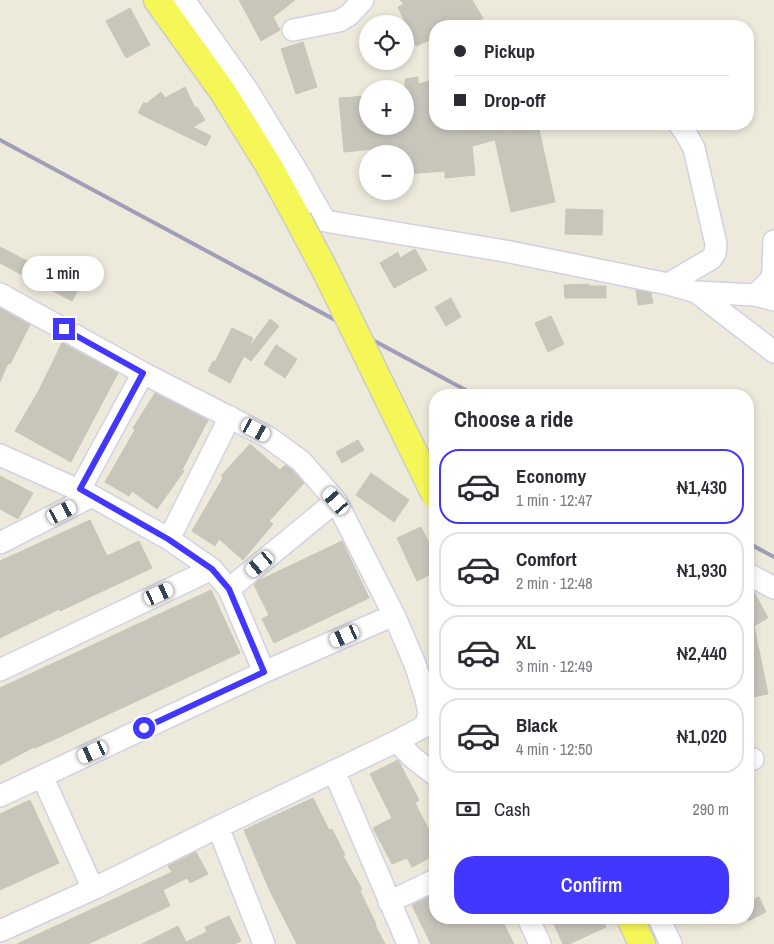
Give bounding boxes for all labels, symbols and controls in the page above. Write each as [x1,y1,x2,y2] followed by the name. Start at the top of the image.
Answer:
[359,15,414,200] map controls
[359,15,414,70] button: locate
[484,38,535,64] text: Pickup
[359,80,414,135] button: +
[484,87,545,113] text: Drop-off
[359,145,414,200] button: −
[23,256,105,292] callout: 1 min
[46,262,80,284] text: 1 min
[53,318,75,340] route end
[454,404,573,434] text: Choose a ride
[239,416,272,444] car
[516,463,586,489] text: Economy
[456,464,501,509] icon: car
[677,474,727,500] text: ₦1,430
[320,485,351,517] car
[516,489,593,511] text: 1 min · 12:47
[45,499,78,525] car
[516,546,577,572] text: Comfort
[456,547,501,592] icon: car
[243,549,276,579] car
[677,557,727,583] text: ₦1,930
[516,572,593,594] text: 2 min · 12:48
[142,581,175,607] car
[328,623,361,649] car
[516,629,536,655] text: XL
[456,630,501,675] icon: car
[677,640,727,666] text: ₦2,440
[516,655,593,677] text: 3 min · 12:49
[516,712,558,738] text: Black
[456,713,501,758] icon: car
[133,717,155,739] route start
[677,723,727,749] text: ₦1,020
[516,738,593,760] text: 4 min · 12:50
[76,739,109,765] car
[454,795,482,823] icon: cash
[494,796,530,822] text: Cash
[693,798,729,820] text: 290 m
[454,856,729,914] button: Confirm

